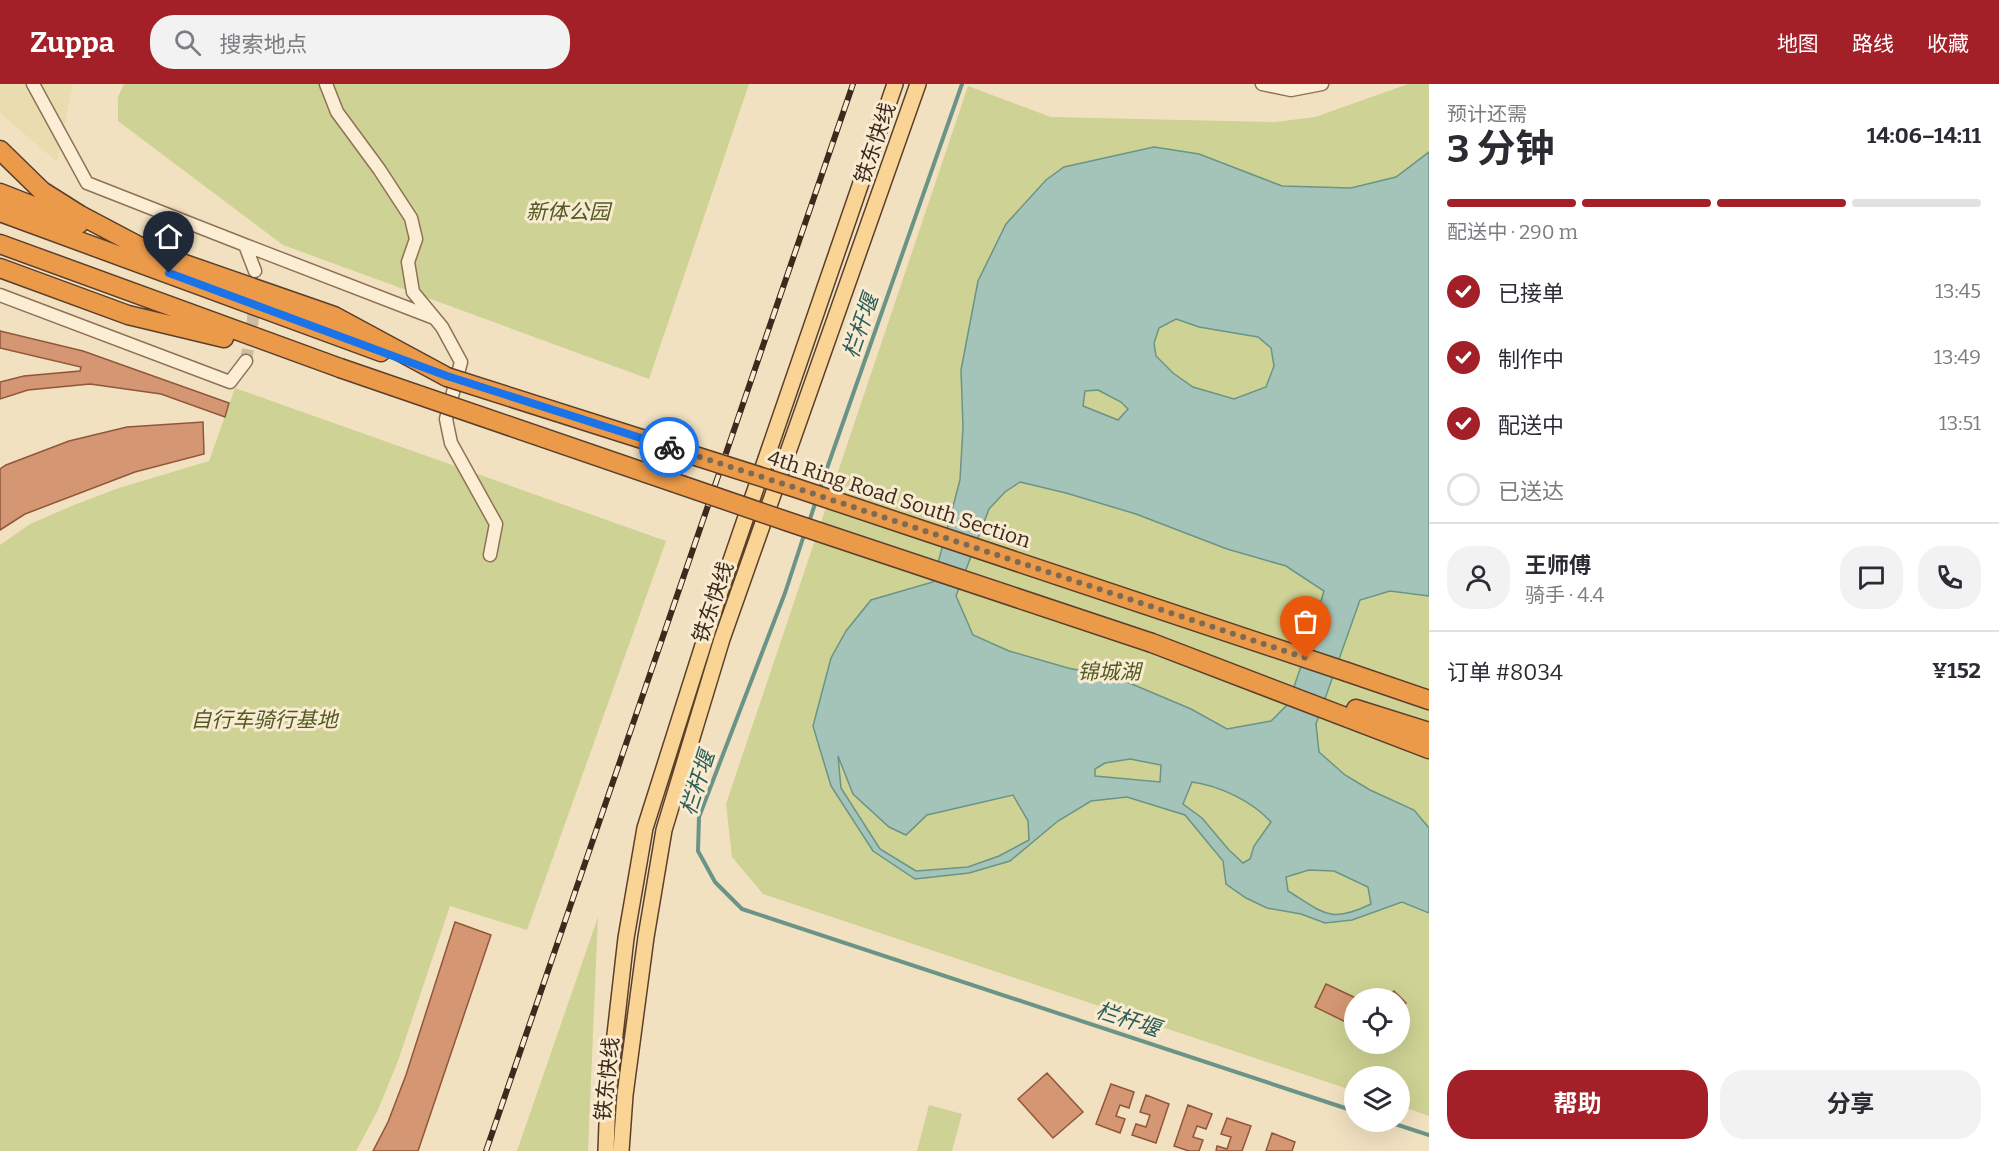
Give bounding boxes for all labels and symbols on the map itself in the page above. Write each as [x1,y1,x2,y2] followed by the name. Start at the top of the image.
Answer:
[849,99,901,187] street label: 铁东快线
[526,199,613,225] park label: 新体公园
[143,211,194,273] pin
[837,287,885,362] water label: 栏杆堰
[639,417,699,477] courier
[764,444,1034,554] street label: 4th Ring Road South Section
[687,558,739,646] street label: 铁东快线
[1280,596,1331,658] pin
[1078,659,1143,685] park label: 锦城湖
[191,707,339,733] park label: 自行车骑行基地
[674,744,722,819] water label: 栏杆堰
[1092,996,1167,1044] water label: 栏杆堰
[590,1036,624,1122] street label: 铁东快线

